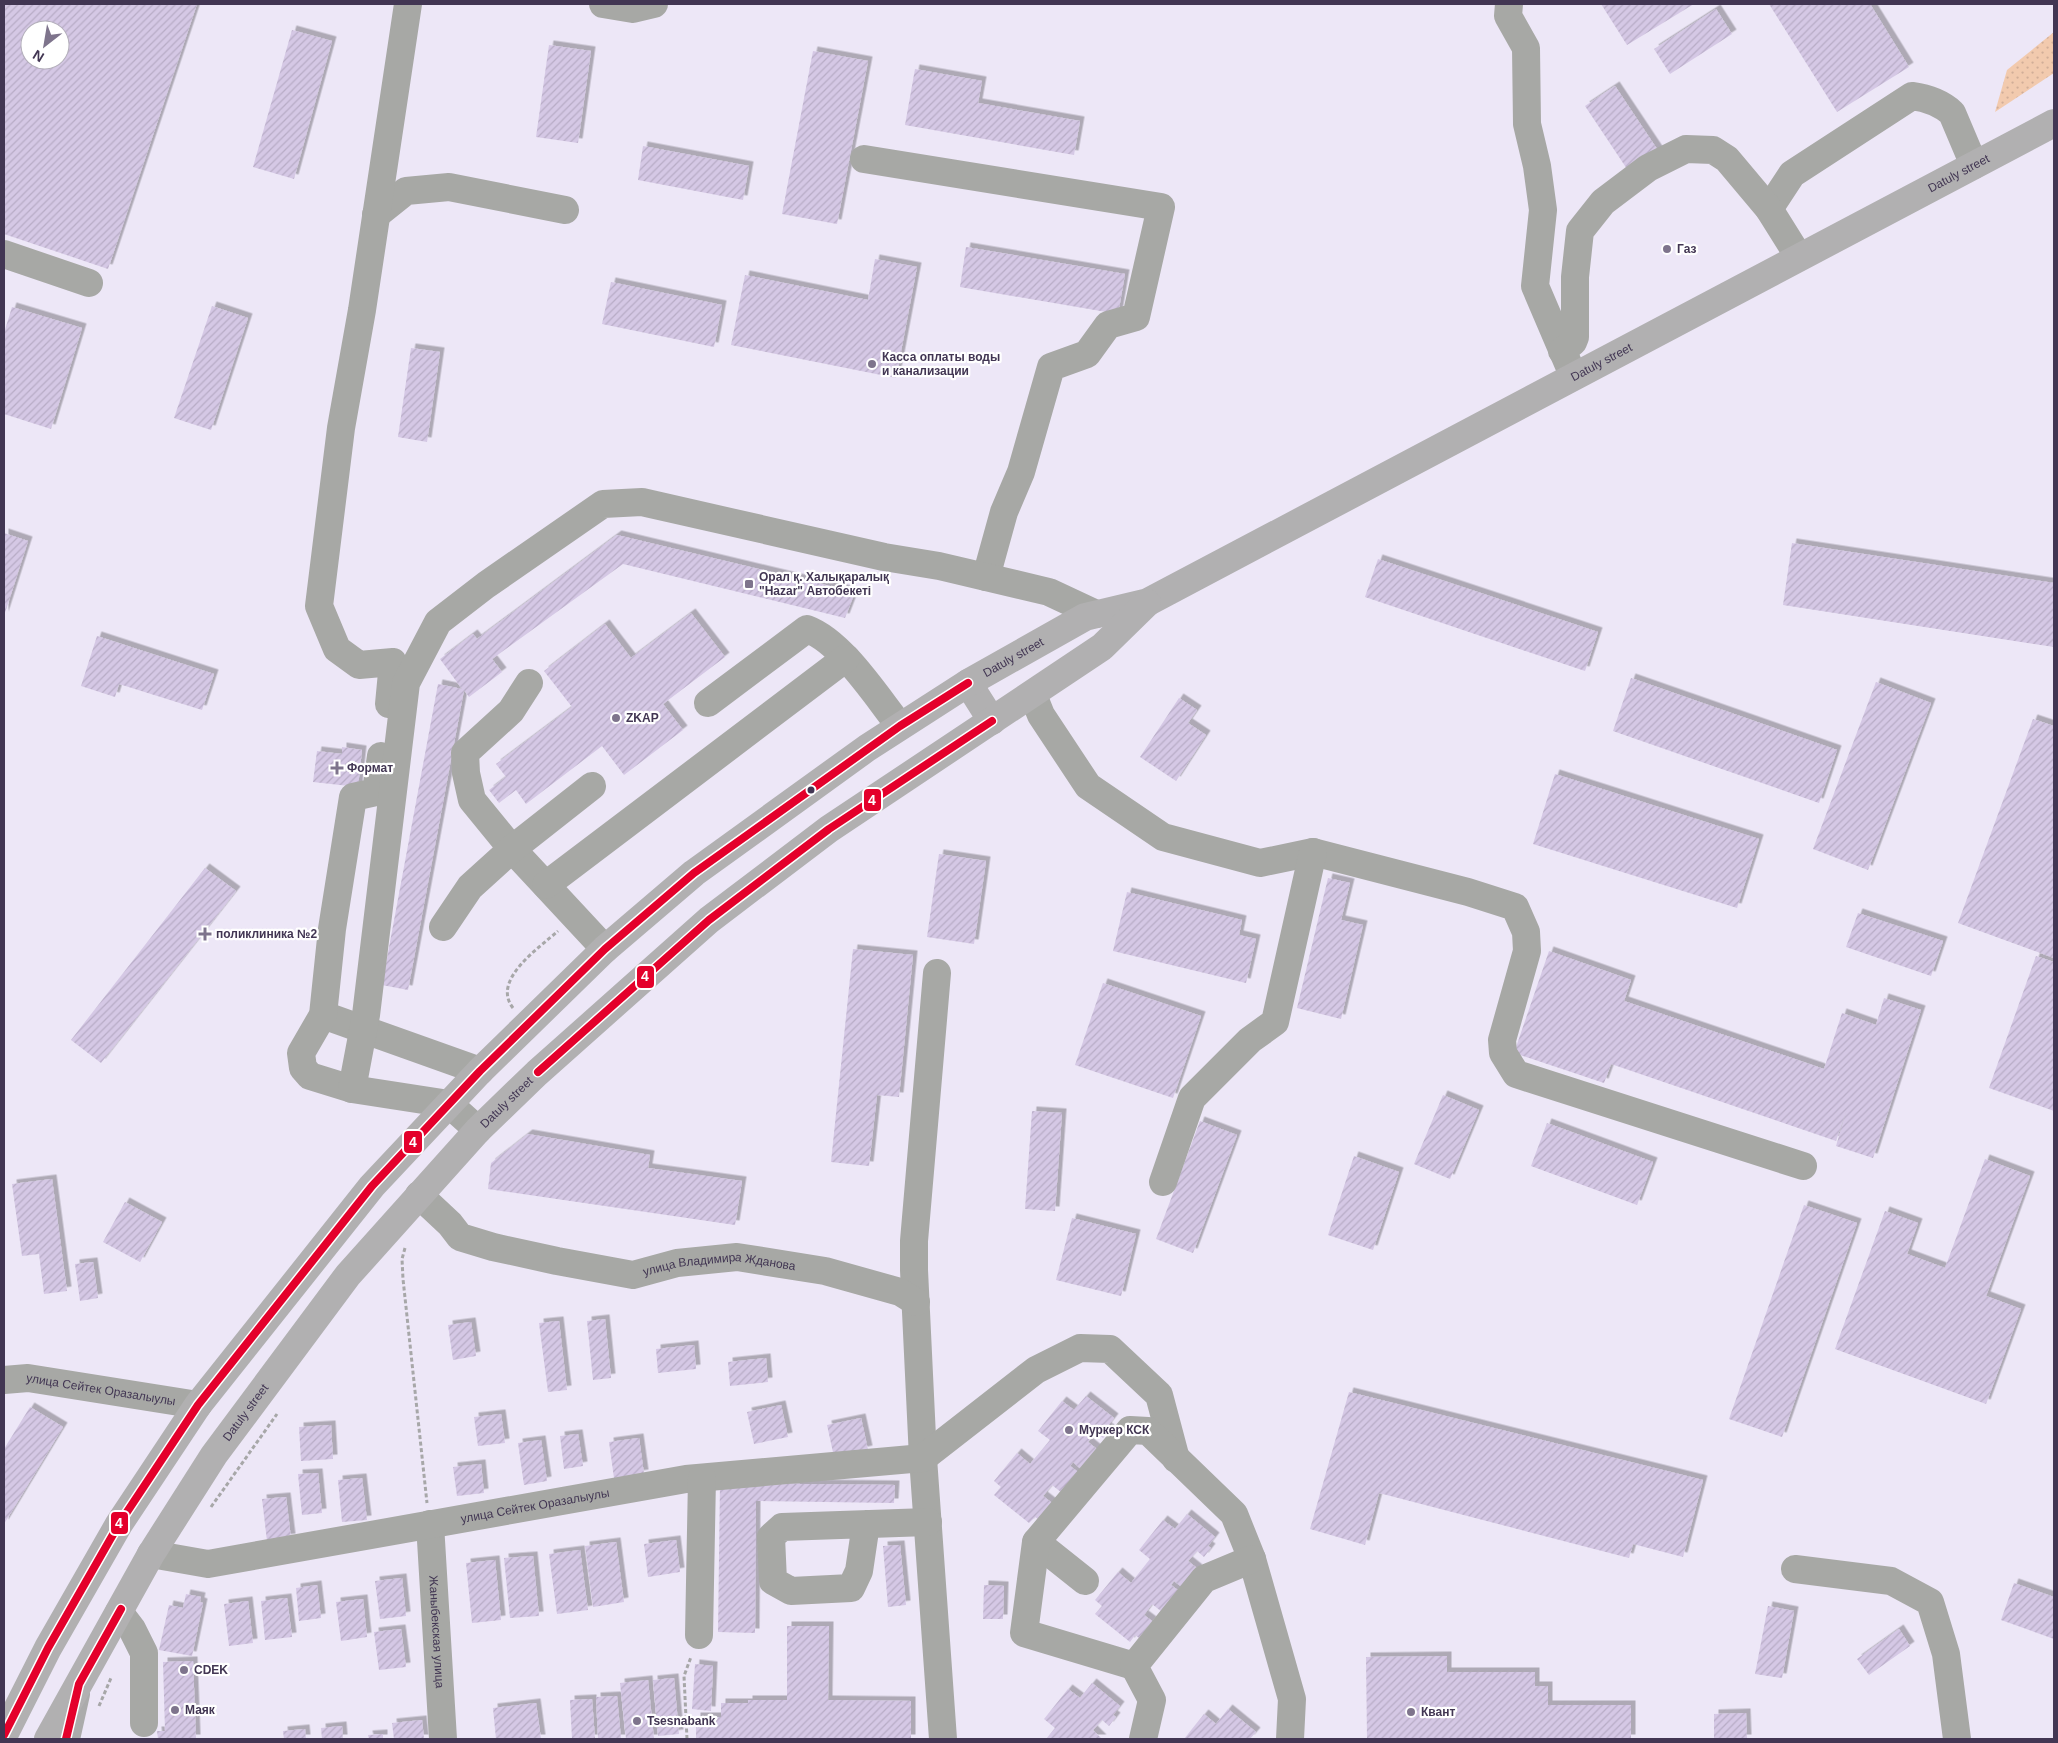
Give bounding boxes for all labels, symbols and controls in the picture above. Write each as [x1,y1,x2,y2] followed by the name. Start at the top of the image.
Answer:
[20,20,70,70] north arrow
[30,47,47,66] text: N
[1926,151,1992,195] street label: Datuly street
[1677,242,1696,256] place label: Газ
[1661,243,1673,255] marker: Газ
[1568,340,1635,384] street label: Datuly street
[882,350,1000,378] place label: Касса оплаты воды и канализации
[866,358,878,370] marker: Касса оплаты воды и канализации
[759,570,889,598] place label: Орал қ. Халықаралық "Hazar" Автобекеті
[743,578,755,590] marker: Орал қ. Халықаралық "Hazar" Автобекеті
[981,634,1047,680] street label: Datuly street
[626,711,659,725] place label: ZKAP
[610,712,622,724] marker: ZKAP
[347,761,393,775] place label: Формат
[331,762,343,774] marker: Формат
[806,785,816,795] unlabelled marker
[863,788,882,812] line badge: 4
[868,792,876,808] text: 4
[198,927,212,941] marker: поликлиника №2
[216,927,317,941] place label: поликлиника №2
[636,965,655,989] line badge: 4
[641,968,649,984] text: 4
[477,1073,536,1131] street label: Datuly street
[403,1130,423,1154] line badge: 4
[409,1134,417,1150] text: 4
[641,1250,797,1279] street label: улица Владимира Жданова
[25,1371,177,1408] street label: улица Сейтек Оразалыулы
[220,1381,272,1444] street label: Datuly street
[1079,1423,1150,1437] place label: Муркер КСК
[1063,1424,1075,1436] marker: Муркер КСК
[459,1486,611,1526] street label: улица Сейтек Оразалыулы
[110,1511,129,1535] line badge: 4
[115,1515,123,1531] text: 4
[426,1575,447,1689] street label: Жаныбекская улица
[194,1663,228,1677] place label: CDEK
[178,1664,190,1676] marker: CDEK
[185,1703,216,1717] place label: Маяк
[169,1704,181,1716] marker: Маяк
[1421,1705,1455,1719] place label: Квант
[1405,1706,1417,1718] marker: Квант
[647,1714,716,1728] place label: Tsesnabank
[631,1715,643,1727] marker: Tsesnabank

